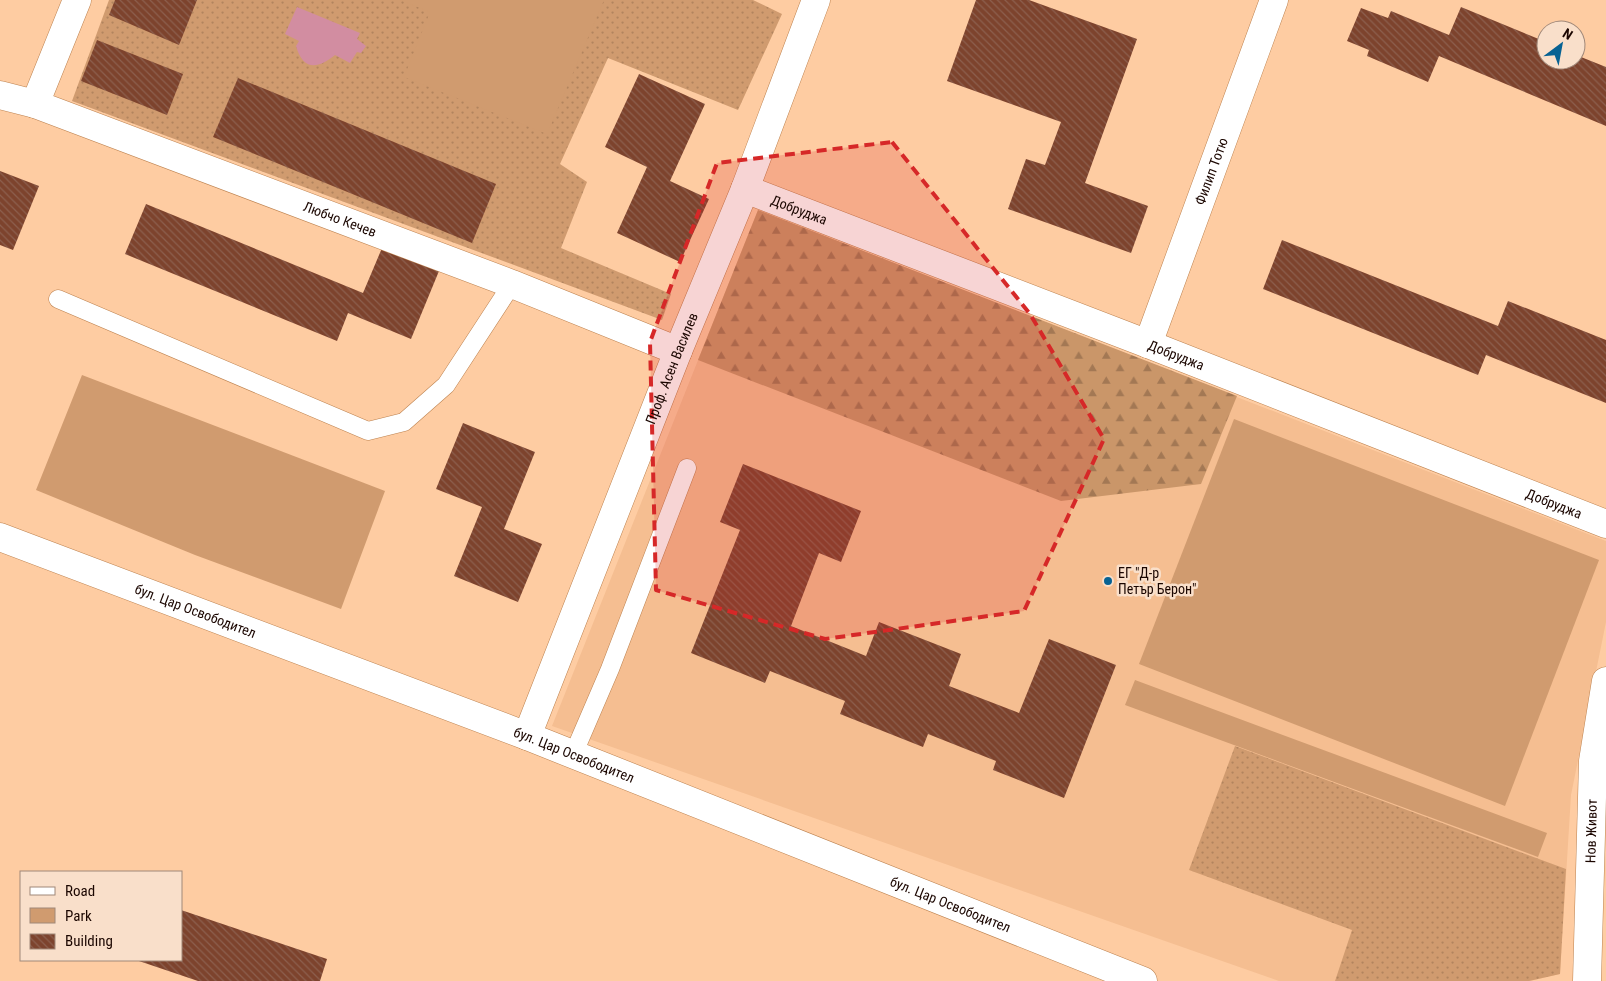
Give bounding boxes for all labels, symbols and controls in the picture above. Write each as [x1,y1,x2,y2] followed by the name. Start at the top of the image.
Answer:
[1536,20,1586,70] north arrow
[1560,25,1576,43] text: N
[1192,135,1231,207] street label: Филип Тотю
[769,192,829,228] street label: Добруджа
[301,198,379,240] street label: Любчо Кечев
[642,310,701,426] street label: Проф. Асен Василев
[1146,337,1206,373] street label: Добруджа
[1524,485,1584,522] street label: Добруджа
[1118,565,1197,597] place label: ЕГ "Д-р Петър Берон"
[1102,575,1114,587] marker: ЕГ "Д-р Петър Берон"
[133,581,258,641] street label: бул. Цар Освободител
[512,724,637,786] street label: бул. Цар Освободител
[1582,799,1600,863] street label: Нов Живот
[20,871,182,961] legend
[888,873,1013,936] street label: бул. Цар Освободител
[65,882,95,900] text: Road
[65,907,92,925] text: Park
[65,932,113,950] text: Building

